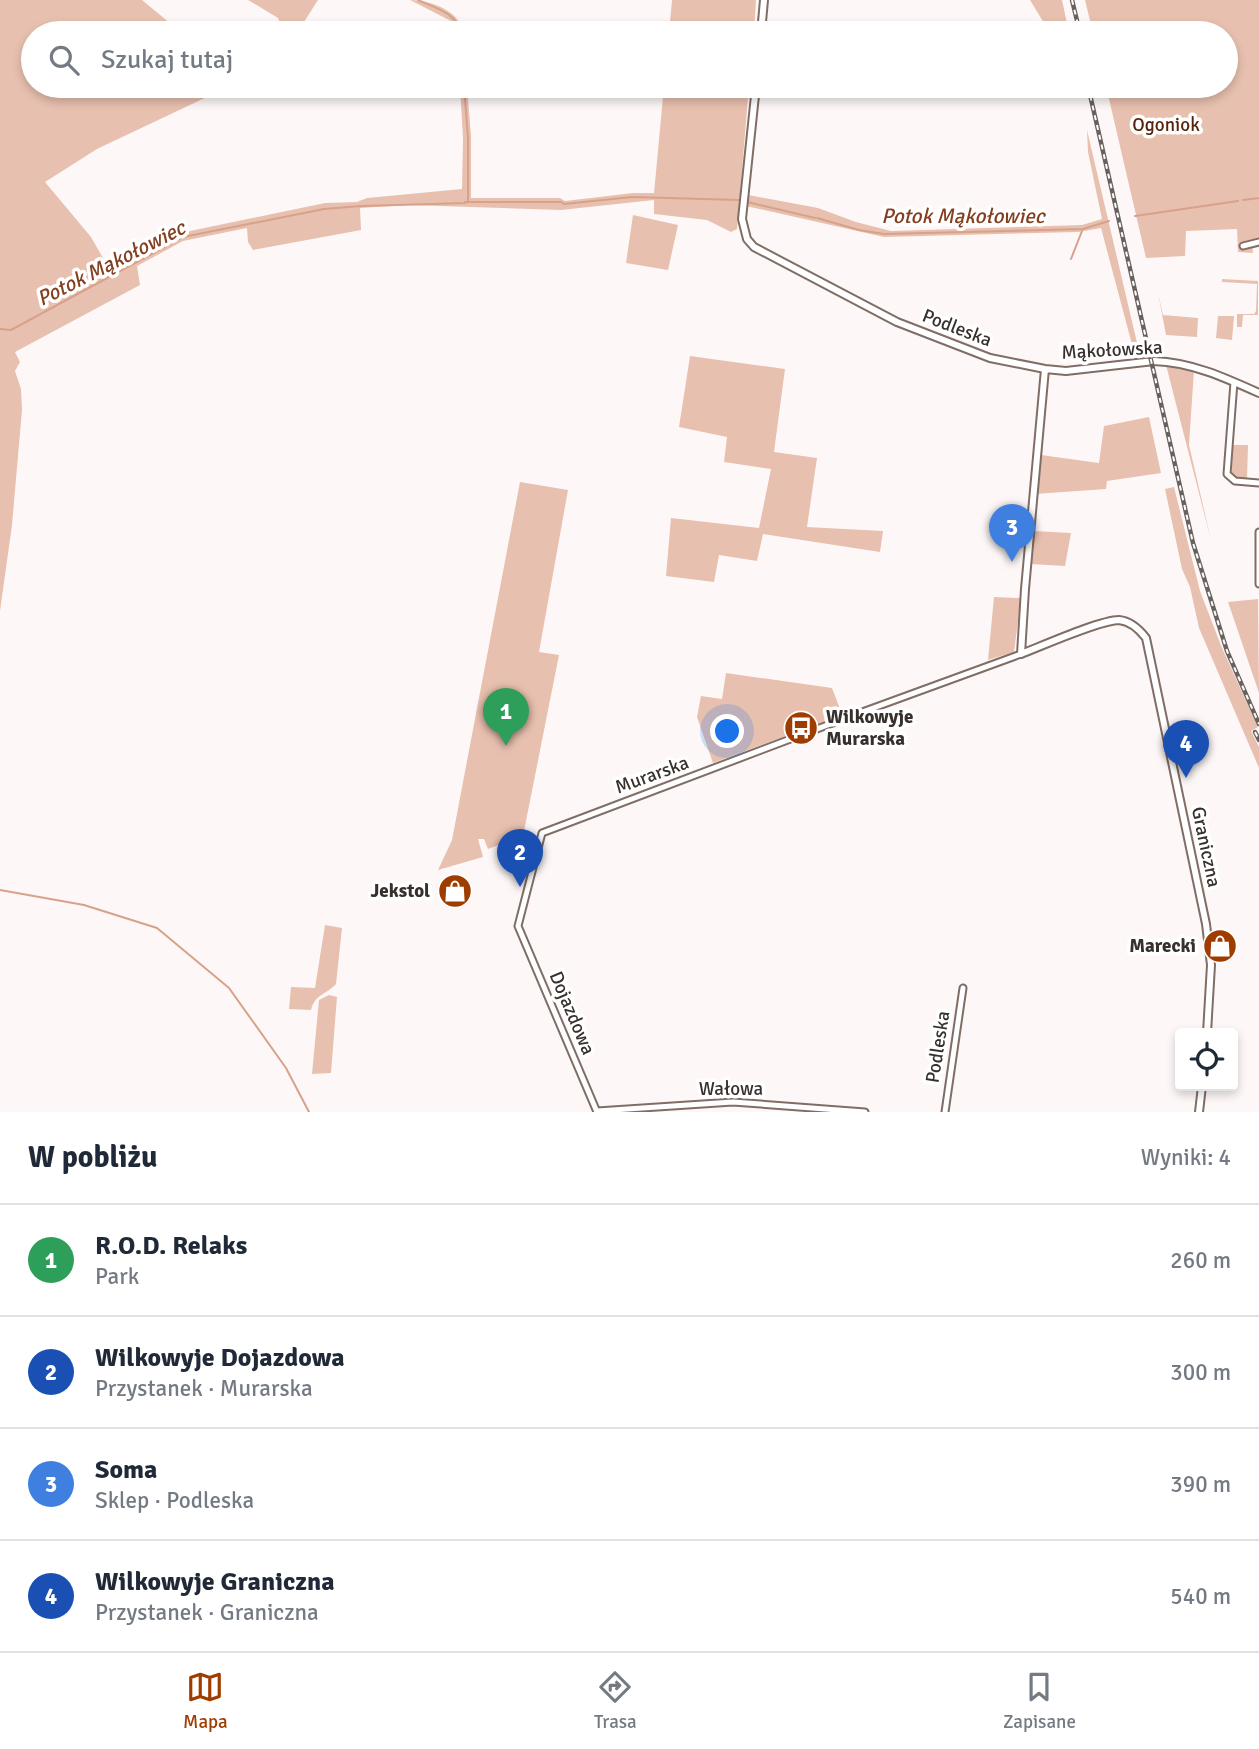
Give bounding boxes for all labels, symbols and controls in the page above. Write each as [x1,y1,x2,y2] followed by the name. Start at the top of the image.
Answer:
[21,21,1238,98] search box
[45,41,83,79] icon: search
[101,44,233,76] text: Szukaj tutaj
[1132,113,1200,137] park label: Ogoniok
[881,203,1047,229] water label: Potok Mąkołowiec
[32,213,192,312] water label: Potok Mąkołowiec
[919,304,995,352] street label: Podleska
[1061,335,1163,365] street label: Mąkołowska
[989,504,1035,562] pin: 3
[483,688,529,746] pin: 1
[826,705,914,751] place label: Wilkowyje Murarska
[782,709,820,747] bus stop icon: Wilkowyje Murarska
[710,714,744,748] your location
[1163,720,1209,778] pin: 4
[612,751,692,799] street label: Murarska
[1186,805,1226,889] street label: Graniczna
[497,829,543,887] pin: 2
[436,872,474,910] shop icon: Jekstol
[370,879,430,903] place label: Jekstol
[1201,927,1239,965] shop icon: Marecki
[1129,934,1196,958] place label: Marecki
[544,968,600,1058] street label: Dojazdowa
[920,1009,956,1085] street label: Podleska
[1175,1028,1238,1091] map controls
[1175,1028,1238,1091] button: locate
[699,1077,763,1101] street label: Wałowa
[28,1139,157,1176] text: W pobliżu
[1141,1143,1231,1172] text: Wyniki: 4
[95,1230,247,1262] text: R.O.D. Relaks
[45,1246,57,1275] text: 1
[1170,1246,1231,1275] text: 260 m
[95,1262,139,1291] text: Park
[95,1342,345,1374] text: Wilkowyje Dojazdowa
[45,1358,57,1387] text: 2
[1170,1358,1231,1387] text: 300 m
[95,1374,313,1403] text: Przystanek · Murarska
[95,1454,157,1486] text: Soma
[45,1470,57,1499] text: 3
[1170,1470,1231,1499] text: 390 m
[95,1486,254,1515] text: Sklep · Podleska
[95,1566,335,1598] text: Wilkowyje Graniczna
[45,1582,57,1611] text: 4
[1170,1582,1231,1611] text: 540 m
[95,1598,319,1627] text: Przystanek · Graniczna
[183,1668,228,1734] tab: Mapa
[594,1668,637,1734] tab: Trasa
[1003,1668,1076,1734] tab: Zapisane

